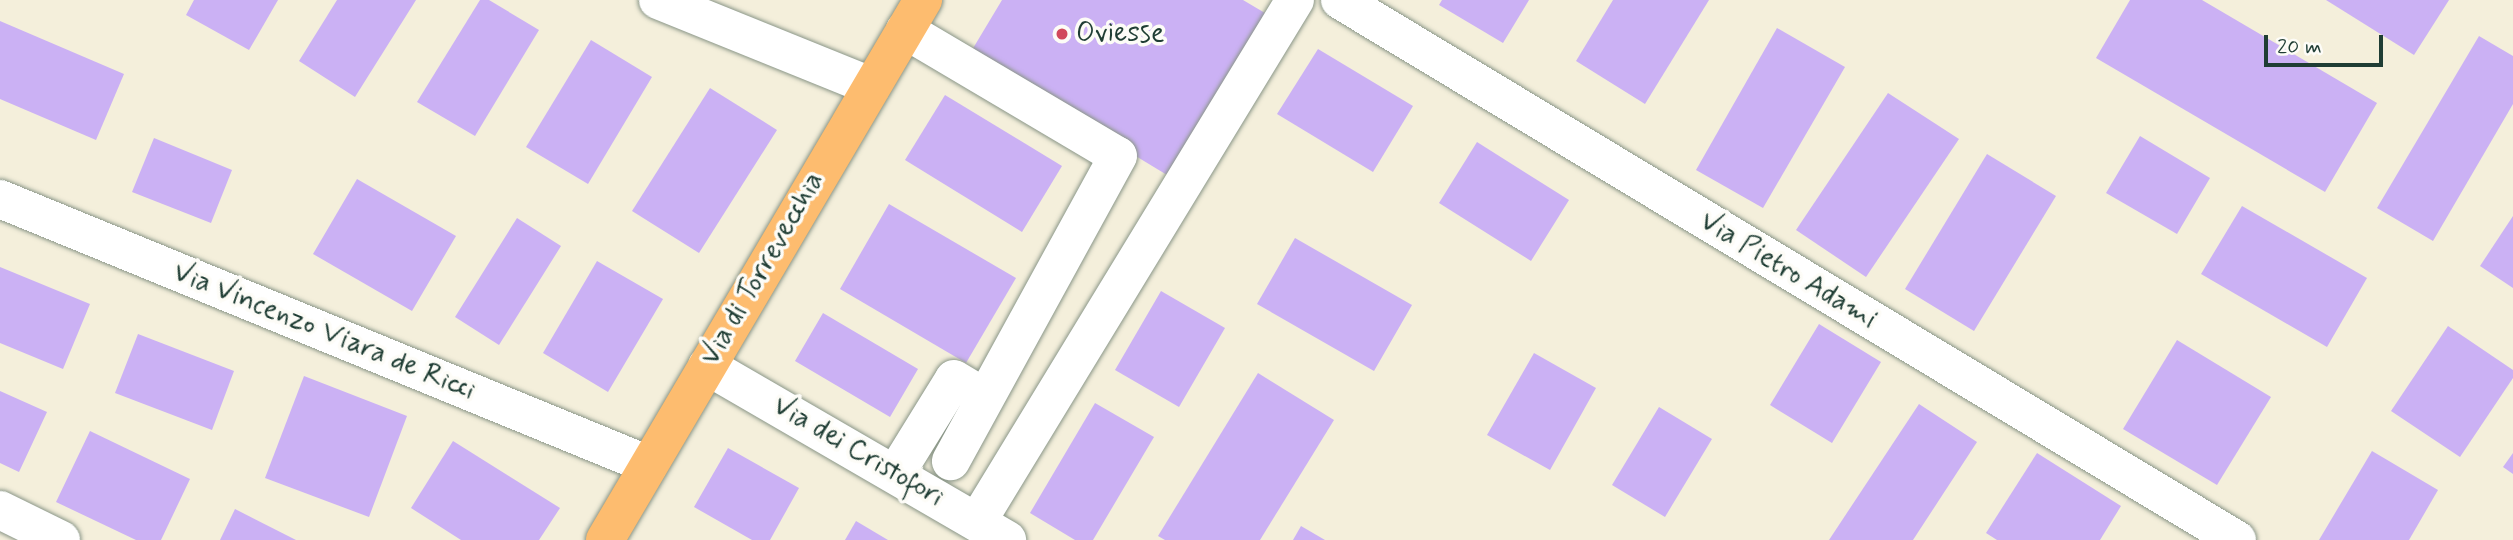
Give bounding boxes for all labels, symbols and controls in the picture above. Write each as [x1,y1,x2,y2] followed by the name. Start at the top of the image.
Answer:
[1076,17,1165,51] place label: Oviesse
[2268,21,2387,65] scale bar
[1054,26,1070,42] marker: Oviesse
[2277,33,2322,61] text: 20 m
[694,167,832,371] street label: Via di Torrevecchia
[1694,205,1882,337] street label: Via Pietro Adami
[172,257,476,407] street label: Via Vincenzo Viara de Ricci
[767,390,949,514] street label: Via dei Cristofori

